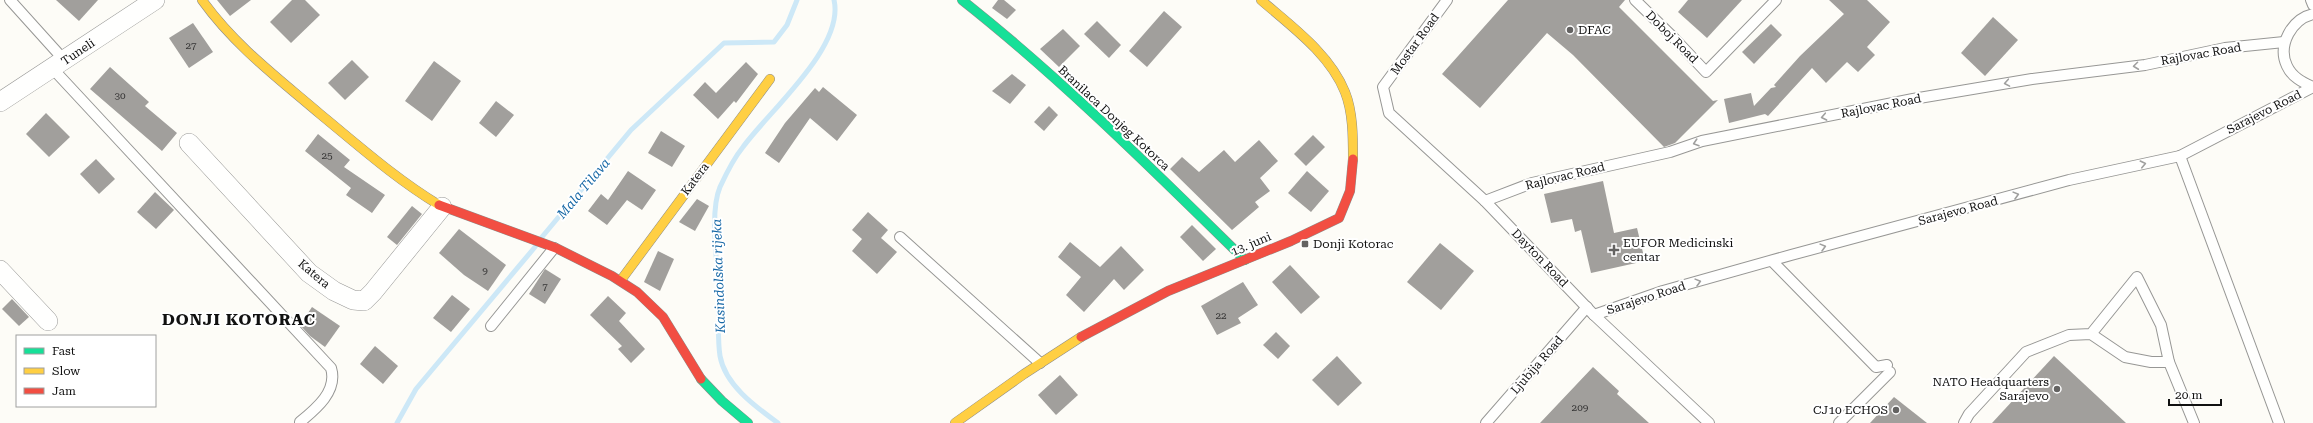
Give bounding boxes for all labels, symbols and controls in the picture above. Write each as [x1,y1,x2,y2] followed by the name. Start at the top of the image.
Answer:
[1643,8,1701,66] street label: Doboj Road
[1388,10,1442,78] street label: Mostar Road
[1578,23,1611,37] place label: DFAC
[1565,25,1575,35] marker: DFAC
[59,36,97,68] street label: Tuneli
[185,40,197,51] house number: 27
[2160,40,2243,68] street label: Rajlovac Road
[2132,61,2139,70] one-way arrow
[1055,63,1173,174] street label: Branilaca Donjeg Kotorca
[2004,78,2010,87] one-way arrow
[2224,87,2304,137] street label: Sarajevo Road
[114,90,126,101] house number: 30
[1840,91,1923,121] street label: Rajlovac Road
[1821,112,1827,120] one-way arrow
[1693,138,1700,147] one-way arrow
[321,150,333,161] house number: 25
[553,155,613,222] water label: Mala Tilava
[1524,159,1607,193] street label: Rajlovac Road
[678,160,712,198] street label: Katera
[2139,160,2146,168] one-way arrow
[2013,191,2020,200] one-way arrow
[1917,194,2000,228] street label: Sarajevo Road
[709,218,728,334] water label: Kasindolska rijeka
[1509,226,1571,290] street label: Dayton Road
[1229,229,1273,259] street label: 13. juni
[1623,236,1733,264] place label: EUFOR Medicinski centar
[1313,237,1394,251] place label: Donji Kotorac
[1300,239,1310,249] marker: Donji Kotorac
[1819,243,1826,252] one-way arrow
[1608,244,1620,256] marker: EUFOR Medicinski centar
[295,257,333,292] street label: Katera
[482,265,488,276] house number: 9
[1695,278,1701,286] one-way arrow
[1605,279,1687,317] street label: Sarajevo Road
[542,281,548,292] house number: 7
[162,310,316,329] district label: DONJI KOTORAC
[1215,310,1227,321] house number: 22
[1508,333,1566,397] street label: Ljubija Road
[16,335,156,407] legend
[52,344,76,358] text: Fast
[52,364,80,378] text: Slow
[1932,375,2049,403] place label: NATO Headquarters Sarajevo
[2169,381,2221,407] scale bar
[52,384,76,398] text: Jam
[2052,384,2062,394] marker: NATO Headquarters Sarajevo
[2175,388,2202,402] text: 20 m
[1572,402,1589,413] house number: 209
[1813,403,1888,417] place label: CJ10 ECHOS
[1891,405,1901,415] marker: CJ10 ECHOS

